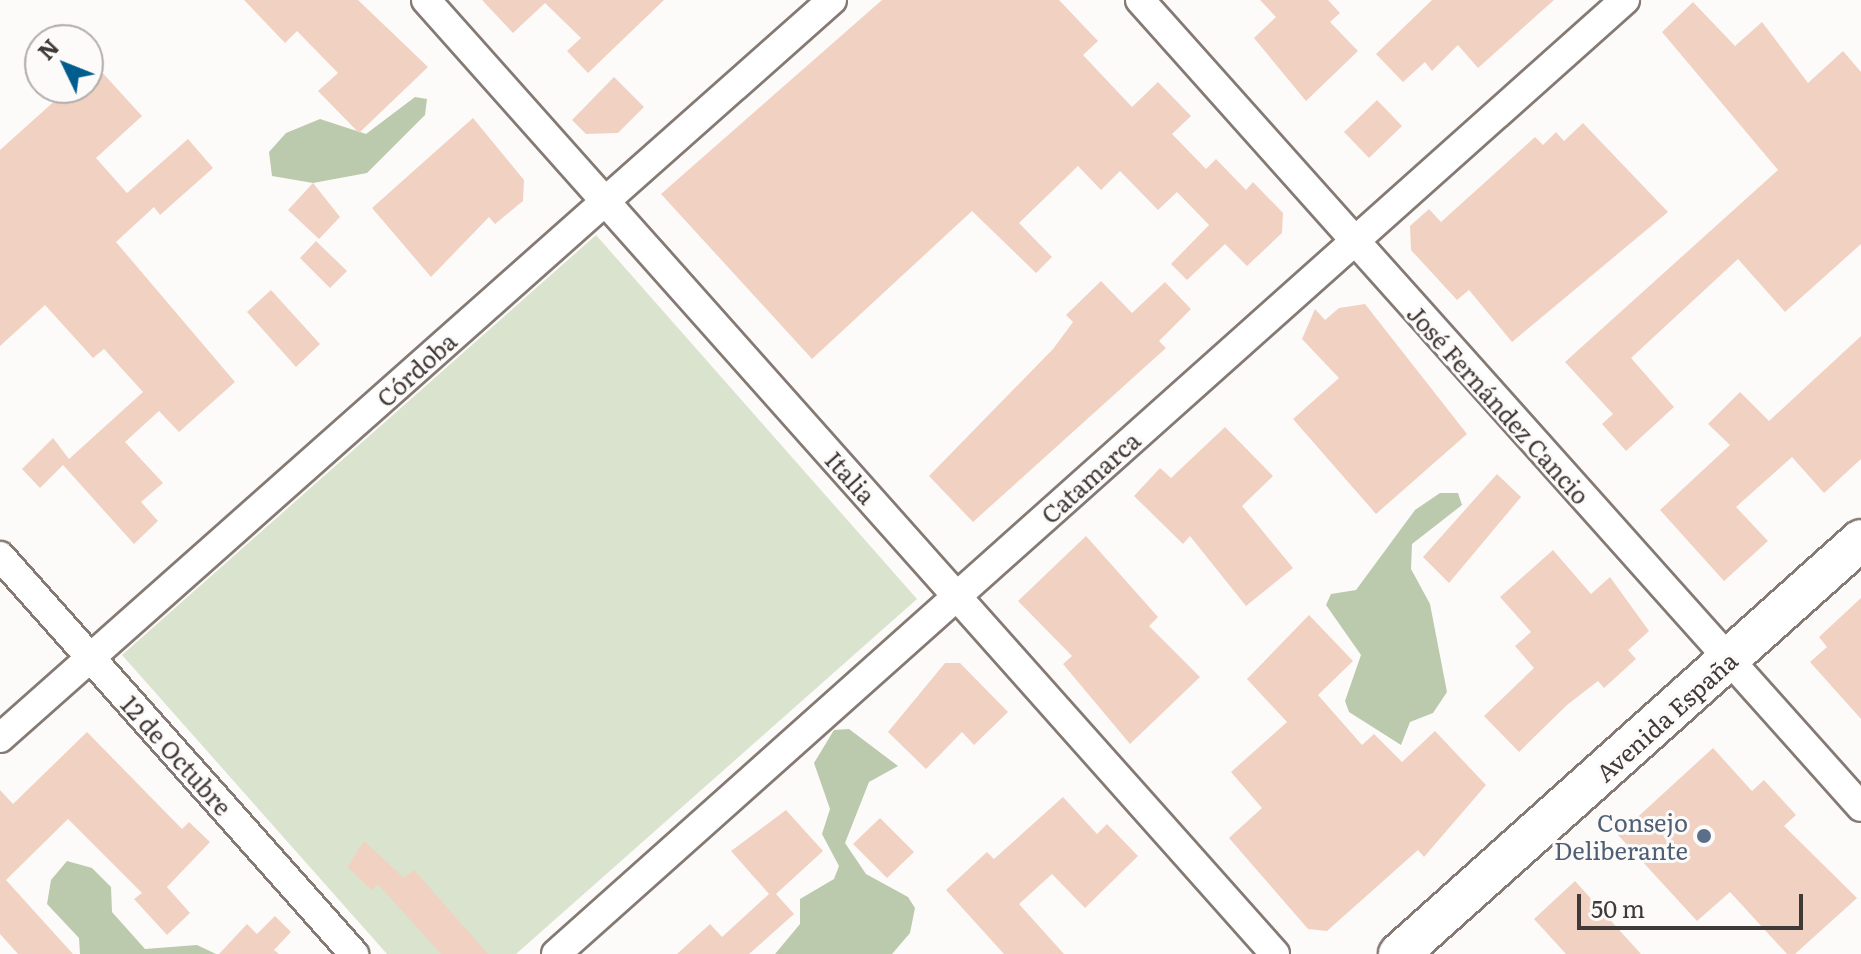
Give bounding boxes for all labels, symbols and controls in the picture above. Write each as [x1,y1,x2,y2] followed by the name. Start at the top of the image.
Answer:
[24,24,104,104] north arrow
[29,31,66,67] text: N
[1402,298,1596,510] street label: José Fernández Cancio
[370,326,462,412] street label: Córdoba
[1035,425,1145,529] street label: Catamarca
[820,445,882,509] street label: Italia
[1589,645,1743,787] street label: Avenida España
[116,689,238,821] street label: 12 de Octubre
[1554,808,1688,864] place label: Consejo Deliberante
[1695,827,1713,845] marker: Consejo Deliberante
[1581,878,1807,928] scale bar
[1591,890,1645,925] text: 50 m

